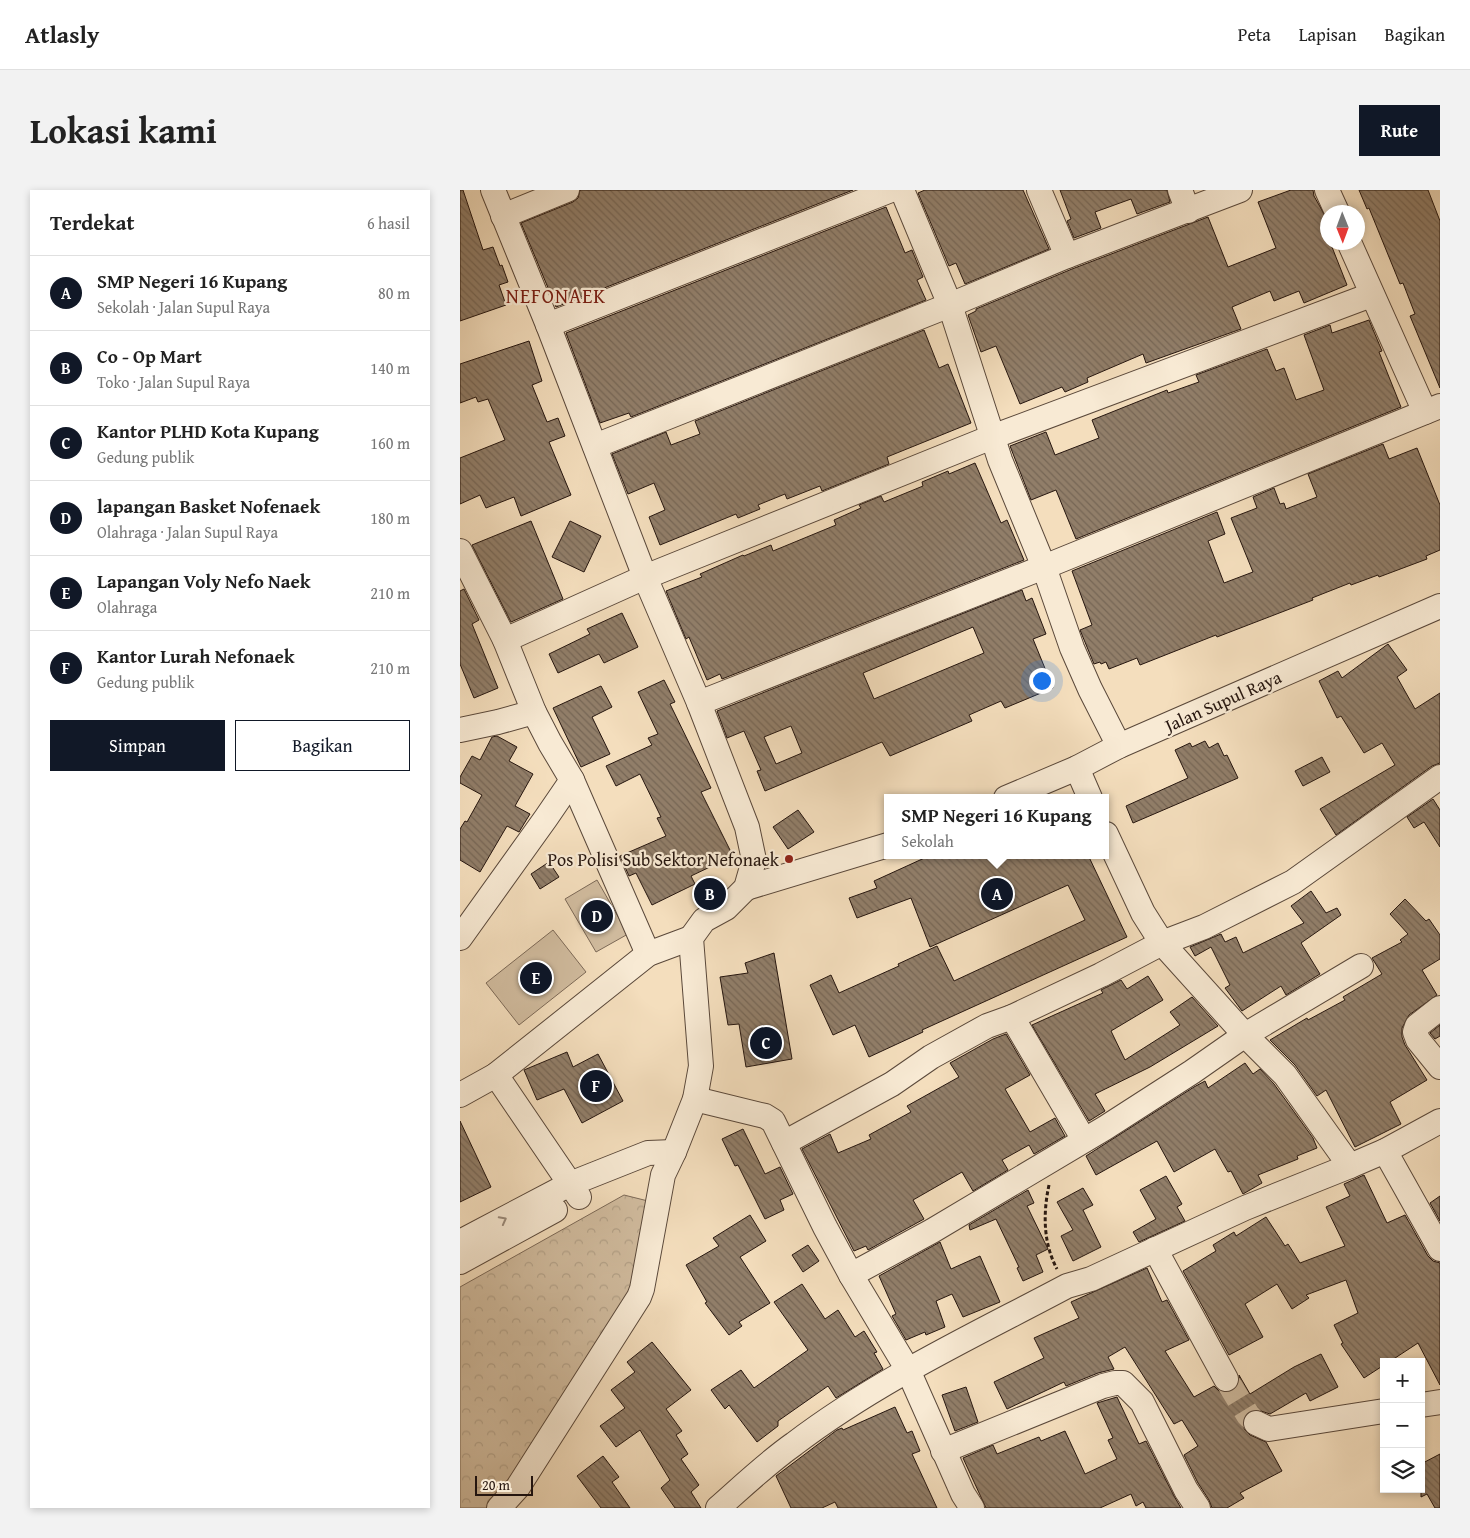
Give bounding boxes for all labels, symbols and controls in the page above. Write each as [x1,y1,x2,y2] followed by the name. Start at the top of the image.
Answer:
[25,17,99,52] text: Atlasly
[1238,21,1271,48] text: Peta
[1299,21,1357,48] text: Lapisan
[1385,21,1445,48] text: Bagikan
[30,105,217,156] text: Lokasi kami
[1359,105,1440,156] button: Rute
[1320,205,1365,250] north arrow
[50,207,134,238] text: Terdekat
[367,211,410,235] text: 6 hasil
[97,267,287,295] text: SMP Negeri 16 Kupang
[61,281,71,305] text: A
[378,281,410,305] text: 80 m
[506,281,606,310] district label: NEFONAEK
[97,295,270,319] text: Sekolah · Jalan Supul Raya
[97,342,202,370] text: Co - Op Mart
[61,356,71,380] text: B
[370,356,410,380] text: 140 m
[97,370,250,394] text: Toko · Jalan Supul Raya
[97,417,319,445] text: Kantor PLHD Kota Kupang
[61,431,71,455] text: C
[370,431,410,455] text: 160 m
[97,445,194,469] text: Gedung publik
[97,492,320,520] text: lapangan Basket Nofenaek
[61,506,71,530] text: D
[370,506,410,530] text: 180 m
[97,520,278,544] text: Olahraga · Jalan Supul Raya
[97,567,311,595] text: Lapangan Voly Nefo Naek
[62,581,70,605] text: E
[370,581,410,605] text: 210 m
[97,595,157,619] text: Olahraga
[97,642,295,670] text: Kantor Lurah Nefonaek
[62,656,70,680] text: F
[370,656,410,680] text: 210 m
[1159,663,1286,740] street label: Jalan Supul Raya
[1029,668,1055,694] your location
[97,670,194,694] text: Gedung publik
[50,720,225,771] button: Simpan
[235,720,410,771] button: Bagikan
[884,794,1109,859] popup
[901,801,1092,829] text: SMP Negeri 16 Kupang
[901,829,954,853] text: Sekolah
[547,846,780,873] place label: Pos Polisi Sub Sektor Nefonaek
[783,853,795,865] marker: Pos Polisi Sub Sektor Nefonaek
[694,875,726,913] pin: B
[981,875,1013,913] pin: A
[581,897,613,935] pin: D
[520,959,552,997] pin: E
[750,1024,782,1062] pin: C
[580,1067,612,1105] pin: F
[498,1216,507,1226] one-way arrow
[1380,1358,1425,1493] map controls
[1380,1358,1425,1403] button: +
[1380,1403,1425,1448] button: −
[1380,1448,1425,1493] button: layers
[475,1473,532,1496] scale bar
[482,1475,510,1495] text: 20 m

